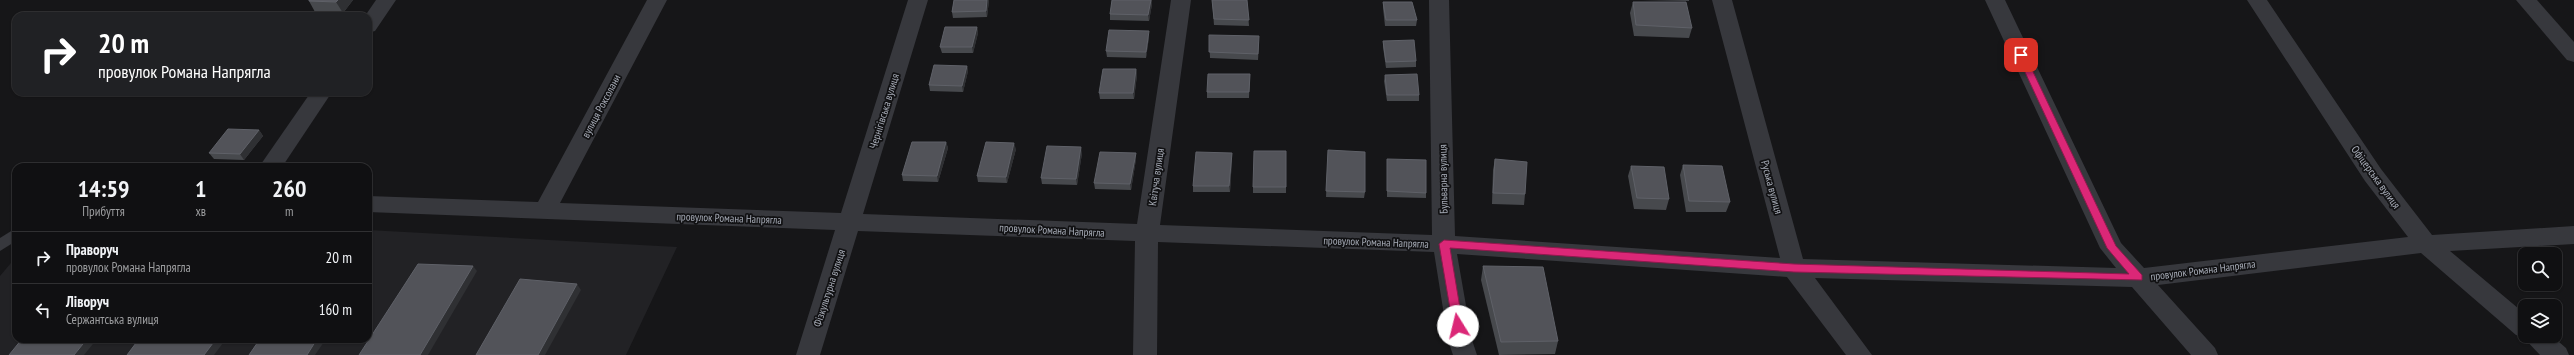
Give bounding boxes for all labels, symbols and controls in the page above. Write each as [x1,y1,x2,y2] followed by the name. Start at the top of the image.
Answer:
[98,24,149,61] text: 20 m
[32,28,84,80] icon: right
[2004,38,2038,72] pin
[2010,44,2032,66] icon: arrive
[98,60,271,83] text: провулок Романа Напрягла
[578,72,624,140] street label: вулиця Роксолани
[866,72,902,150] street label: Чернігівська вулиця
[2348,143,2404,211] street label: Офіцерська вулиця
[1435,144,1451,214] street label: Бульварна вулиця
[1145,147,1167,207] street label: Квітуча вулиця
[1758,159,1786,215] street label: Руська вулиця
[78,173,129,204] text: 14:59
[195,173,206,204] text: 1
[272,173,306,204] text: 260
[82,203,125,220] text: Прибуття
[195,203,206,220] text: хв
[285,203,293,220] text: m
[676,209,782,227] street label: провулок Романа Напрягла
[999,220,1105,240] street label: провулок Романа Напрягла
[1323,233,1429,251] street label: провулок Романа Напрягла
[66,240,119,259] text: Праворуч
[32,247,54,269] icon: right
[2518,247,2562,343] map controls
[2518,247,2562,291] button: search
[326,248,352,267] text: 20 m
[810,248,848,328] street label: Фізкультурна вулиця
[2150,257,2256,283] street label: провулок Романа Напрягла
[66,259,191,276] text: провулок Романа Напрягла
[66,292,109,311] text: Ліворуч
[32,299,54,321] icon: left
[2518,299,2562,343] button: layers
[319,300,352,319] text: 160 m
[1437,305,1479,347] position arrow
[66,311,159,328] text: Сержантська вулиця

